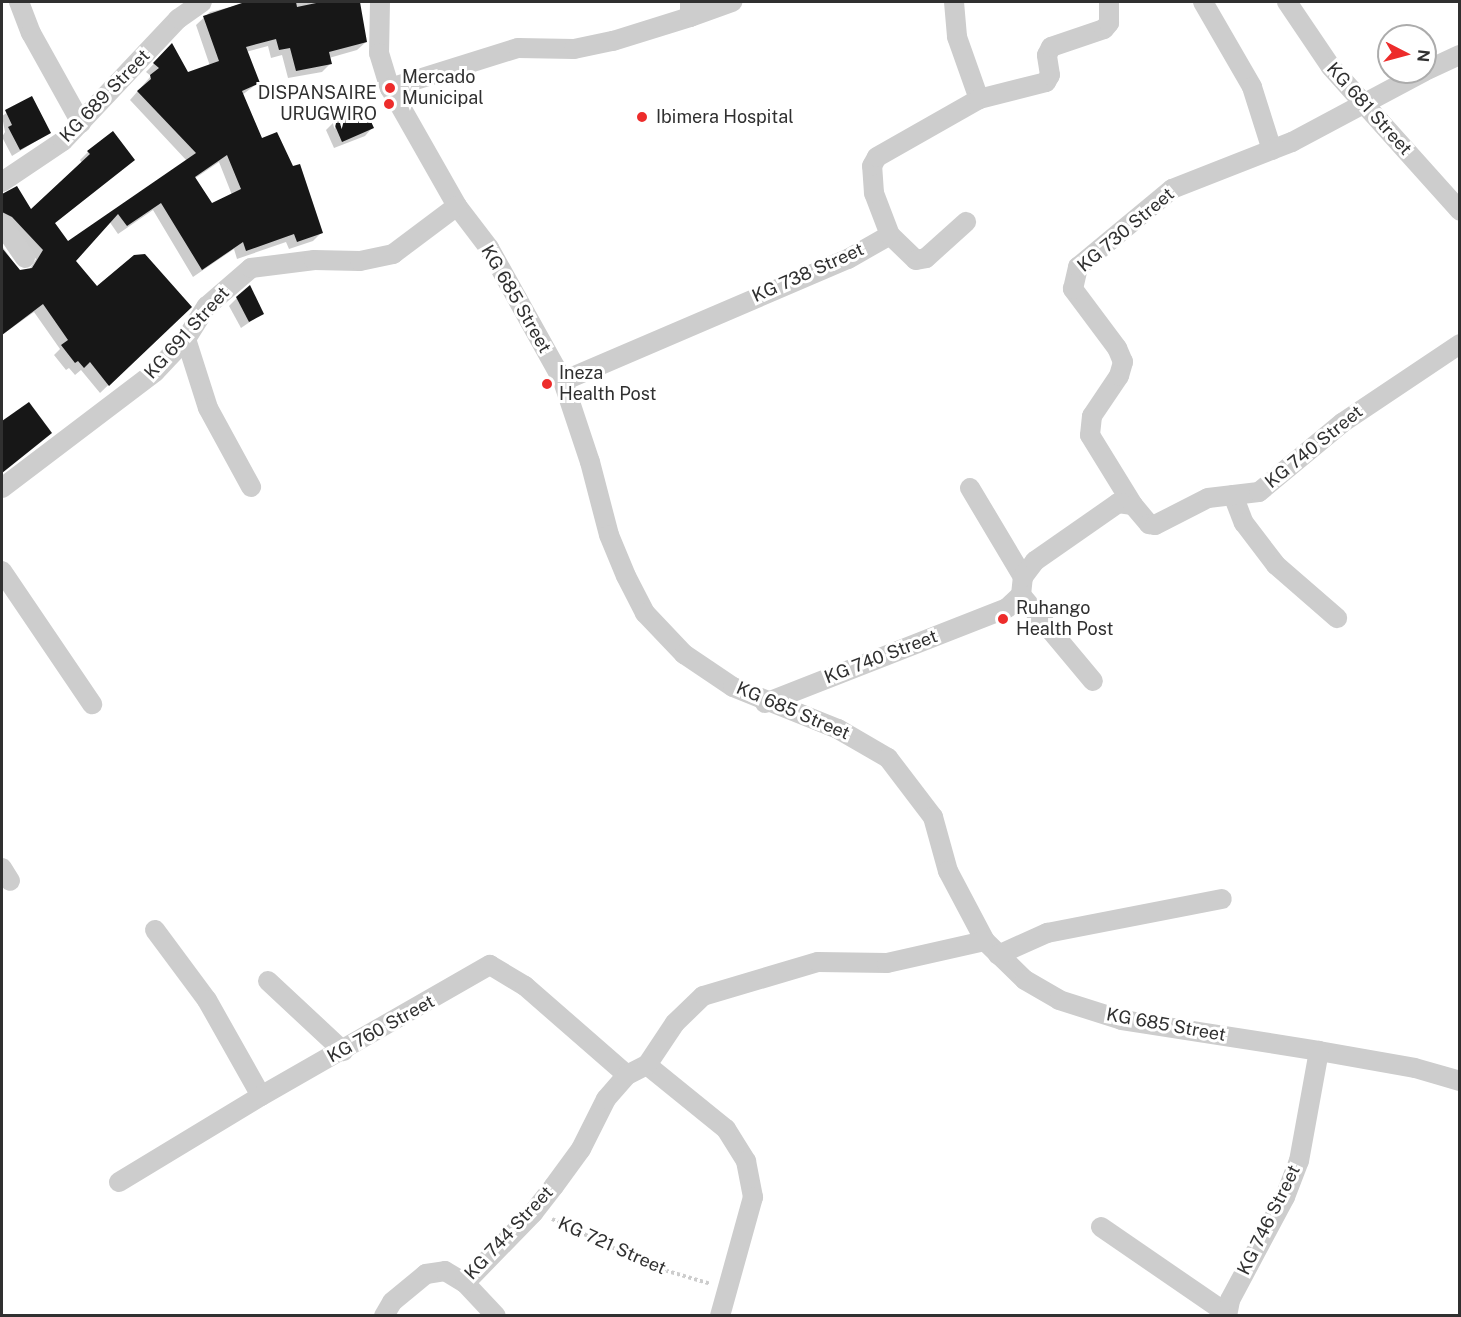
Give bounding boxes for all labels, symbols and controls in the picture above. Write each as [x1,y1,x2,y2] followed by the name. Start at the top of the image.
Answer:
[1377,24,1437,84] north arrow
[55,45,155,147] street label: KG 689 Street
[1413,49,1434,63] text: N
[1322,58,1416,160] street label: KG 681 Street
[402,67,484,110] place label: Mercado Municipal
[383,81,397,95] marker: Mercado Municipal
[258,83,377,125] place label: DISPANSAIRE URUGWIRO
[382,97,396,111] marker: DISPANSAIRE URUGWIRO
[656,106,794,128] place label: Ibimera Hospital
[633,108,651,126] marker: Ibimera Hospital
[1073,183,1179,277] street label: KG 730 Street
[749,239,867,307] street label: KG 738 Street
[476,241,556,357] street label: KG 685 Street
[140,283,234,383] street label: KG 691 Street
[559,363,657,406] place label: Ineza Health Post
[540,377,554,391] marker: Ineza Health Post
[1261,401,1367,493] street label: KG 740 Street
[1016,598,1114,640] place label: Ruhango Health Post
[994,610,1012,628] marker: Ruhango Health Post
[821,626,941,688] street label: KG 740 Street
[733,677,853,745] street label: KG 685 Street
[324,991,438,1067] street label: KG 760 Street
[1105,1004,1227,1046] street label: KG 685 Street
[1233,1161,1305,1279] street label: KG 746 Street
[460,1182,558,1284] street label: KG 744 Street
[555,1213,669,1279] street label: KG 721 Street

